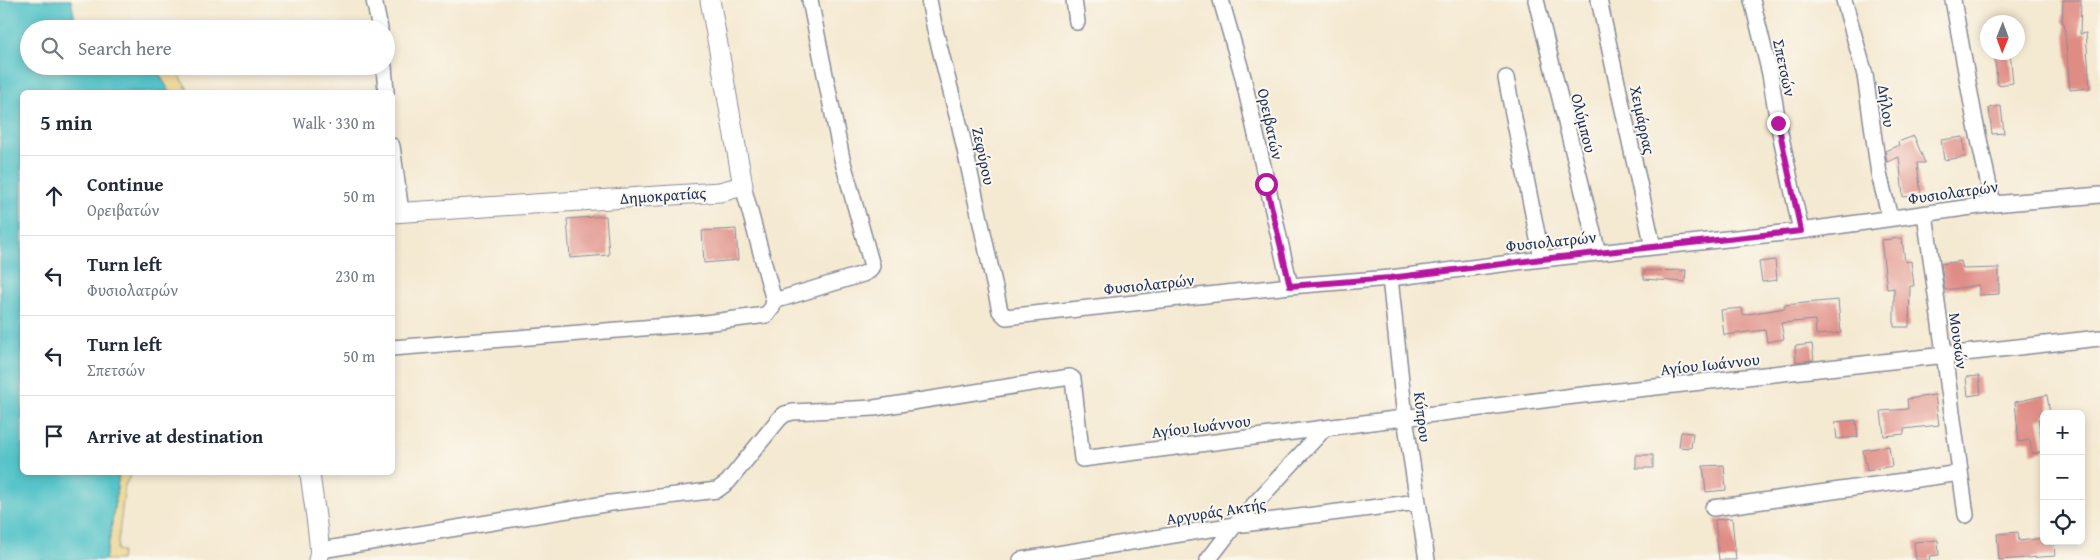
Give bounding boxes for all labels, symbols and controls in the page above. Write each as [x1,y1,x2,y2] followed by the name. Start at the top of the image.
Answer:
[1980,15,2025,60] north arrow
[20,20,395,75] search box
[38,34,66,62] icon: search
[78,34,172,62] text: Search here
[1767,37,1803,99] street label: Σπετσών
[1624,83,1662,157] street label: Χειμάρρας
[1872,83,1902,129] street label: Δήλου
[1252,86,1290,162] street label: Ορειβατών
[1565,91,1603,155] street label: Ολύμπου
[40,107,92,138] text: 5 min
[292,111,375,135] text: Walk · 330 m
[1767,112,1790,135] route end
[966,125,1002,187] street label: Ζεφύρου
[87,170,164,198] text: Continue
[1255,173,1278,196] route start
[1906,174,2000,210] street label: Φυσιολατρών
[619,180,707,210] street label: Δημοκρατίας
[40,182,68,210] icon: ahead
[343,184,375,208] text: 50 m
[87,198,160,222] text: Ορειβατών
[1504,224,1598,258] street label: Φυσιολατρών
[87,250,162,278] text: Turn left
[40,262,68,290] icon: left
[335,264,375,288] text: 230 m
[1102,267,1196,301] street label: Φυσιολατρών
[87,278,178,302] text: Φυσιολατρών
[1943,311,1975,371] street label: Μουσών
[87,330,162,358] text: Turn left
[40,342,68,370] icon: left
[343,344,375,368] text: 50 m
[1659,347,1761,381] street label: Αγίου Ιωάννου
[87,358,145,382] text: Σπετσών
[1408,391,1438,443] street label: Κύπρου
[1150,408,1252,444] street label: Αγίου Ιωάννου
[2040,410,2085,545] map controls
[2040,410,2085,455] button: +
[40,422,68,450] icon: arrive
[87,422,263,450] text: Arrive at destination
[2040,455,2085,500] button: −
[1164,491,1268,531] street label: Αργυράς Ακτής
[2040,500,2085,545] button: locate

